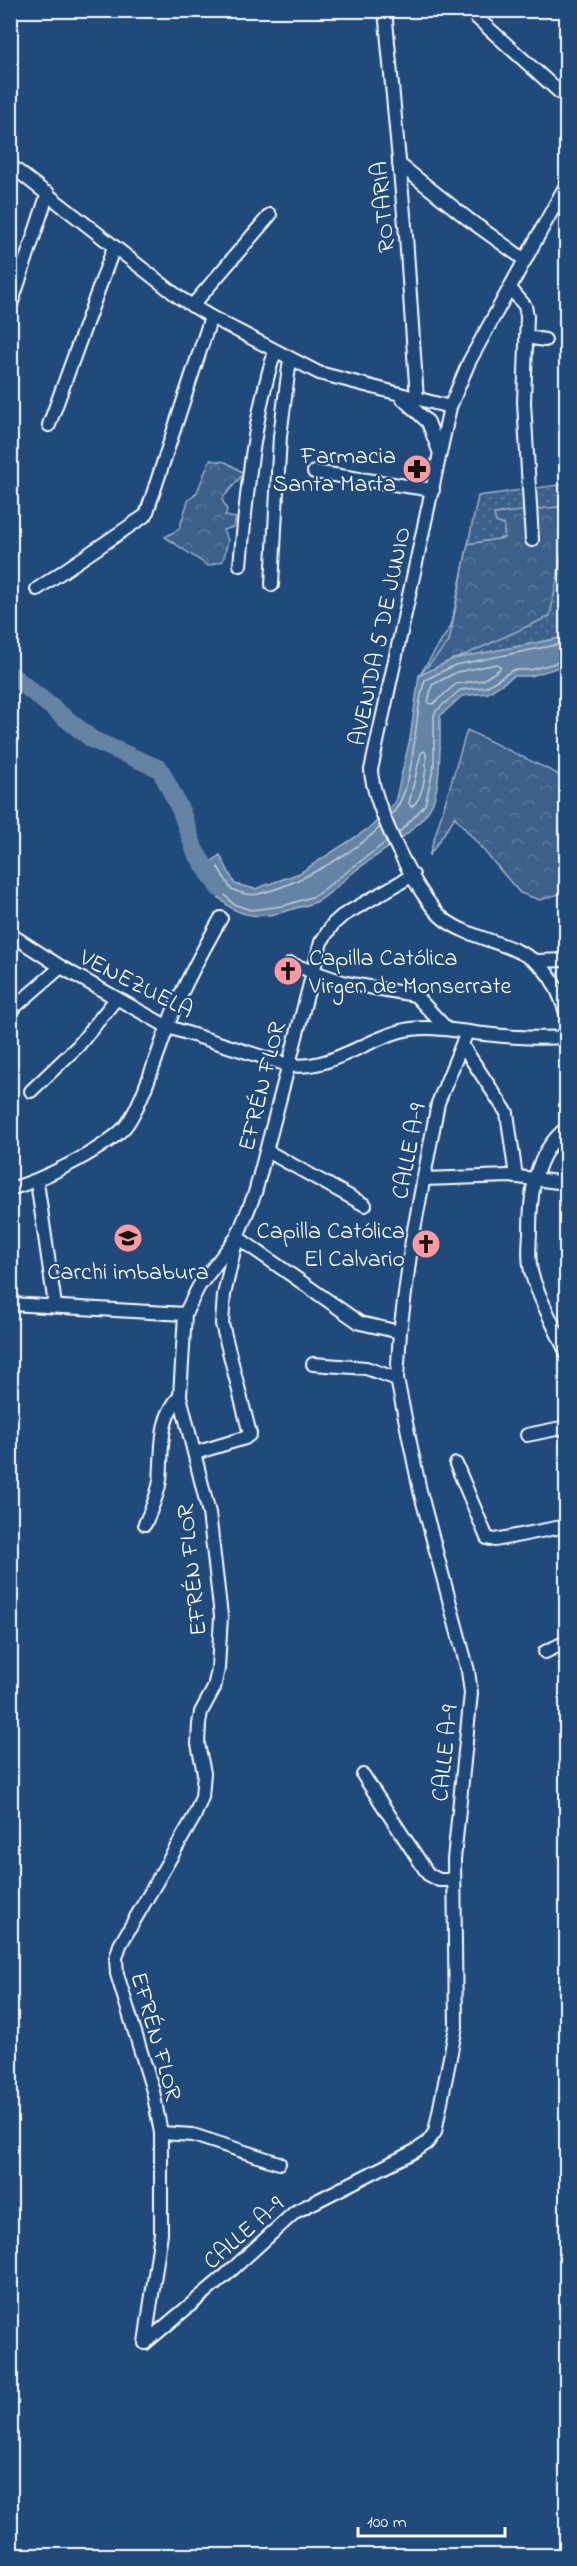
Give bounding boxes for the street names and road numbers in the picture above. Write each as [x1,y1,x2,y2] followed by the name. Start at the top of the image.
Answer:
[363,160,406,254] street label: ROTARIA
[341,524,422,749] street label: AVENIDA 5 DE JUNIO
[72,941,199,1029] street label: VENEZUELA
[230,1018,297,1155] street label: EFRÉN FLOR
[384,1100,437,1203] street label: CALLE A-9
[169,1501,218,1637] street label: EFRÉN FLOR
[424,1702,469,1803] street label: CALLE A-9
[120,1968,190,2106] street label: EFRÉN FLOR
[196,2188,293,2279] street label: CALLE A-9

